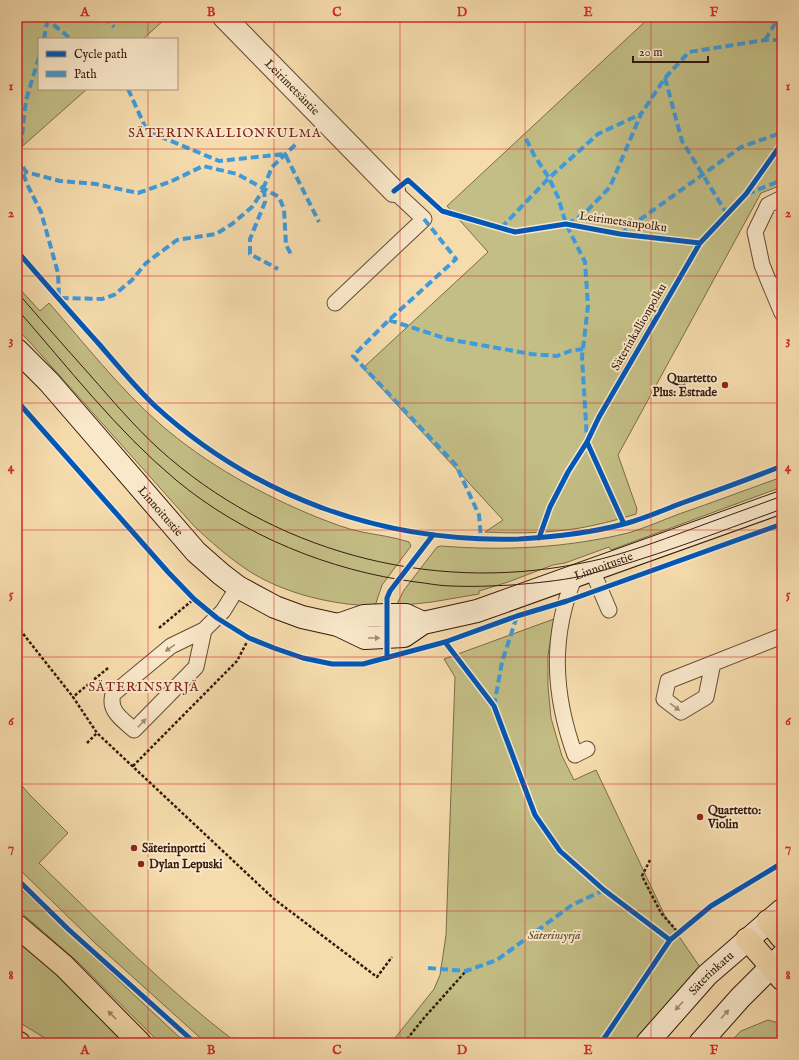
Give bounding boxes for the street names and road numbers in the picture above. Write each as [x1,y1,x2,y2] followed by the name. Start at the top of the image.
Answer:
[262,56,324,119] street label: Leirimetsäntie
[578,208,668,237] street label: Leirimetsänpolku
[608,281,671,374] street label: Säterinkallionpolku
[135,483,187,540] street label: Linnoitustie
[572,548,635,583] street label: Linnoitustie
[685,948,737,998] street label: Säterinkatu

